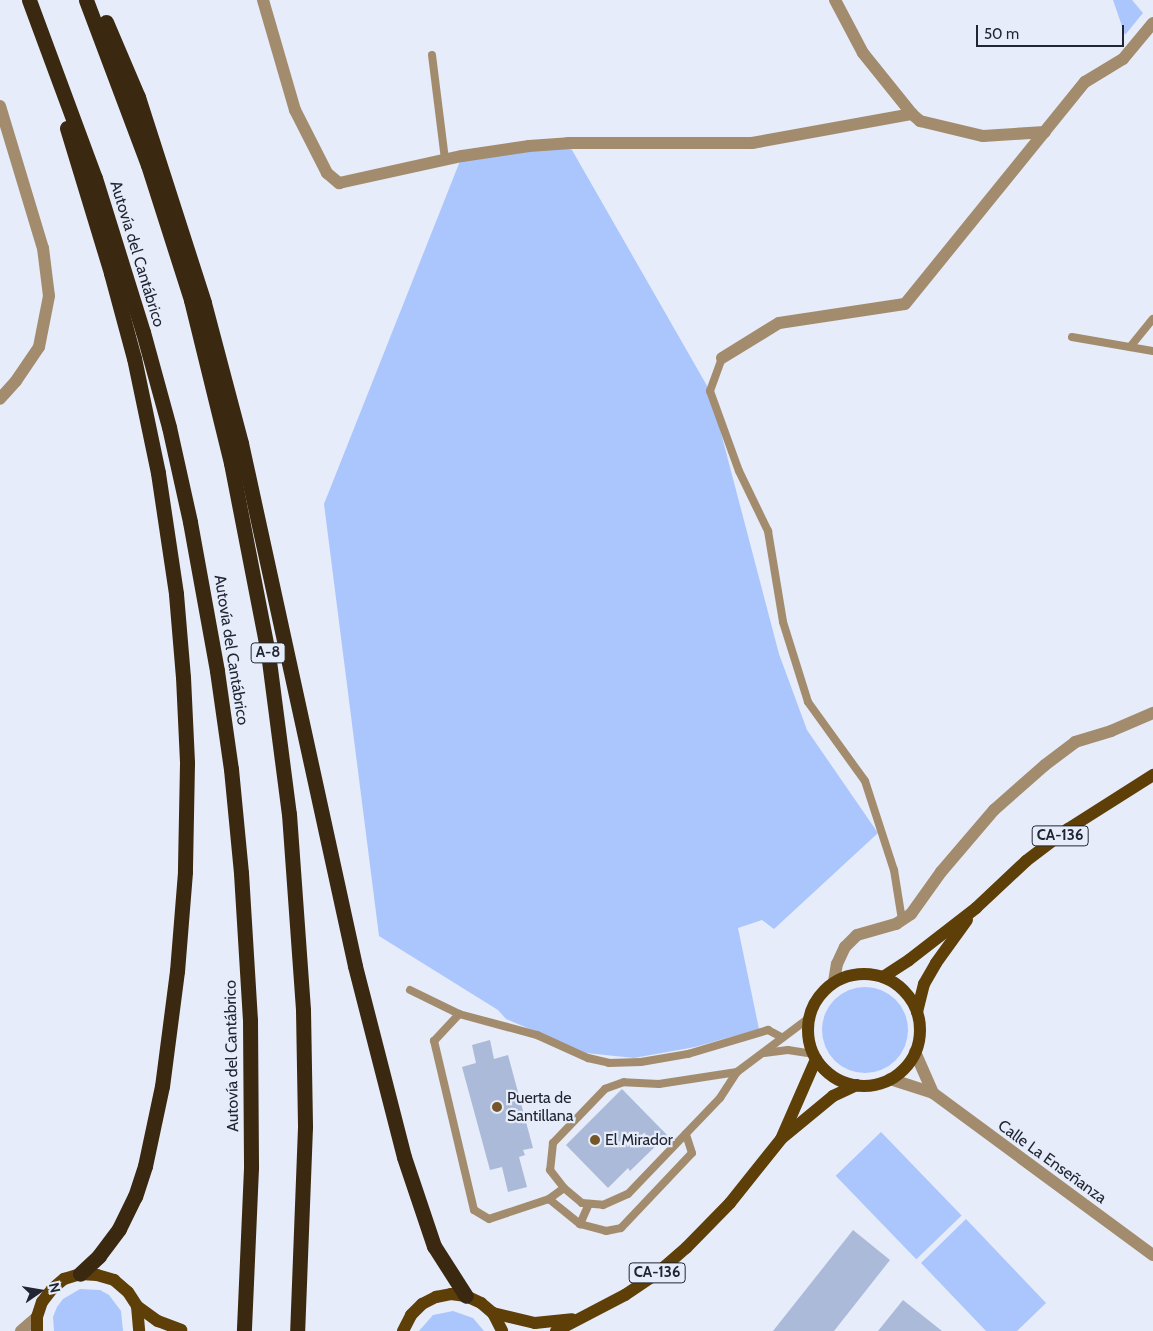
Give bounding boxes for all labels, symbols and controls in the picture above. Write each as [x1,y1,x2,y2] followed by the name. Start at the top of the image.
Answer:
[978,15,1126,47] scale bar
[984,25,1019,43] text: 50 m
[106,179,168,329] street label: Autovía del Cantábrico
[210,574,252,726] street label: Autovía del Cantábrico
[250,640,286,666] road number: A-8
[1031,824,1089,848] road number: CA-136
[221,980,243,1132] street label: Autovía del Cantábrico
[507,1088,573,1126] place label: Puerta de Santillana
[491,1101,503,1113] marker: Puerta de Santillana
[994,1116,1110,1208] street label: Calle La Enseñanza
[605,1130,673,1150] place label: El Mirador
[589,1134,601,1146] marker: El Mirador
[628,1260,686,1286] road number: CA-136
[15,1266,65,1316] north arrow
[45,1281,64,1294] text: N

